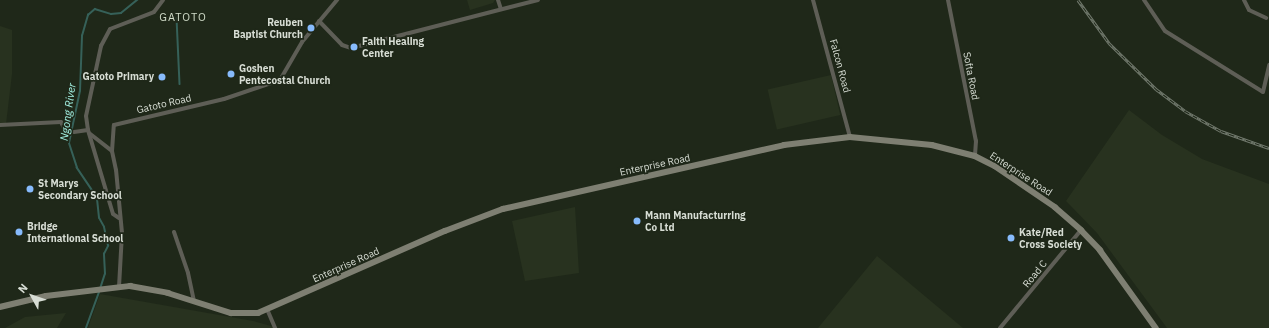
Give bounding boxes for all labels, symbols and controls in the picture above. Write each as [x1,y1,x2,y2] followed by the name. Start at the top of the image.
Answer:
[159,10,207,24] district label: GATOTO
[233,16,303,40] place label: Reuben Baptist Church
[306,23,316,33] marker: Reuben Baptist Church
[362,35,424,58] place label: Faith Healing Center
[827,38,853,94] street label: Falcon Road
[349,42,359,52] marker: Faith Healing Center
[960,51,982,101] street label: Softa Road
[239,62,331,86] place label: Goshen Pentecostal Church
[226,69,236,79] marker: Goshen Pentecostal Church
[83,71,154,83] place label: Gatoto Primary
[157,72,167,82] marker: Gatoto Primary
[57,82,79,142] water label: Ngong River
[135,92,193,116] street label: Gatoto Road
[988,149,1054,199] street label: Enterprise Road
[619,152,691,178] street label: Enterprise Road
[38,177,122,200] place label: St Marys Secondary School
[25,184,35,194] marker: St Marys Secondary School
[645,209,746,232] place label: Mann Manufacturring Co Ltd
[632,216,642,226] marker: Mann Manufacturring Co Ltd
[27,220,123,244] place label: Bridge International School
[1019,226,1082,250] place label: Kate/Red Cross Society
[14,227,24,237] marker: Bridge International School
[1006,233,1016,243] marker: Kate/Red Cross Society
[311,245,381,285] street label: Enterprise Road
[1020,258,1050,290] street label: Road C
[12,276,52,316] north arrow
[15,281,31,296] text: N

